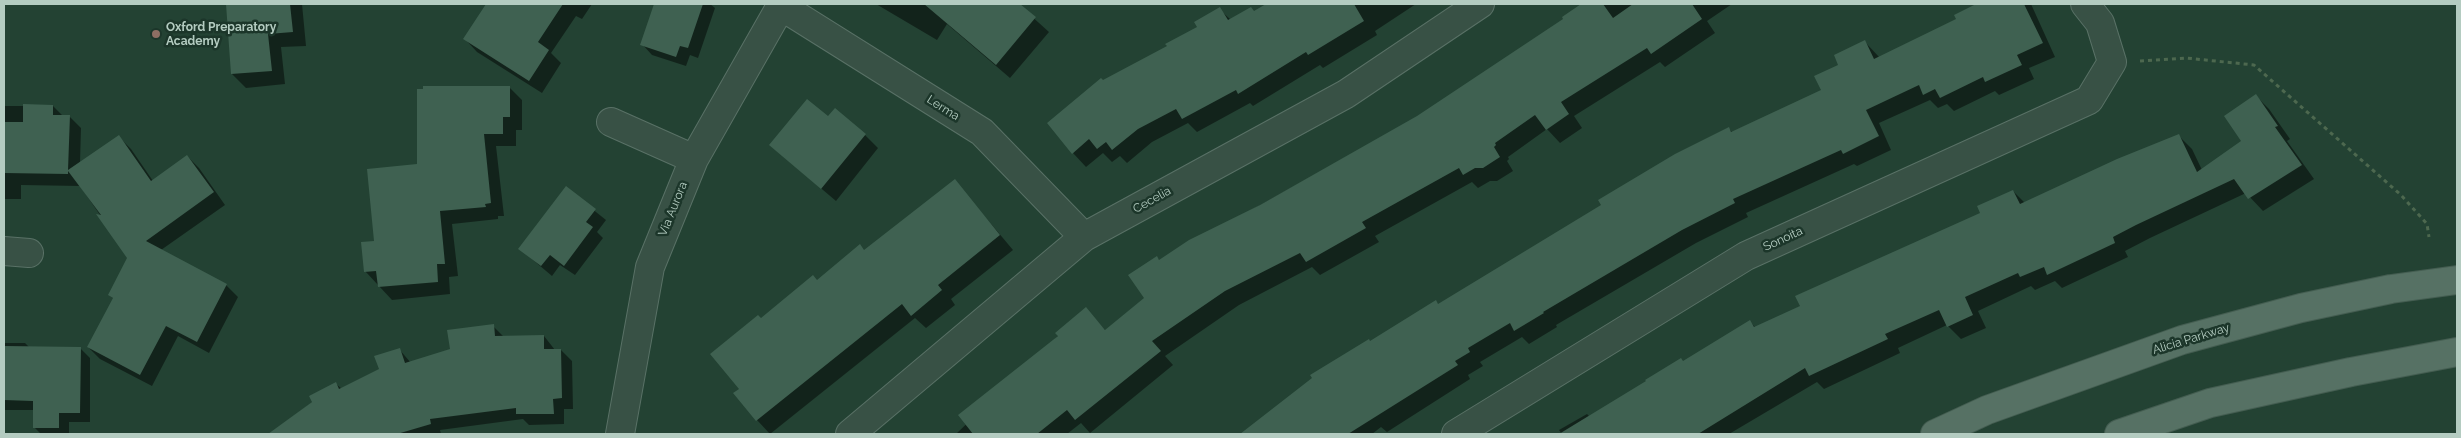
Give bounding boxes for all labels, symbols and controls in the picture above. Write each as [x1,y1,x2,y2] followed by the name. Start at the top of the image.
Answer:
[166,20,276,48] place label: Oxford Preparatory Academy
[150,28,162,40] marker: Oxford Preparatory Academy
[924,92,962,124] street label: Lerma
[656,180,690,238] street label: Via Aurora
[1130,184,1174,216] street label: Cecelia
[1761,224,1805,254] street label: Sonoita
[2151,320,2231,358] street label: Alicia Parkway

